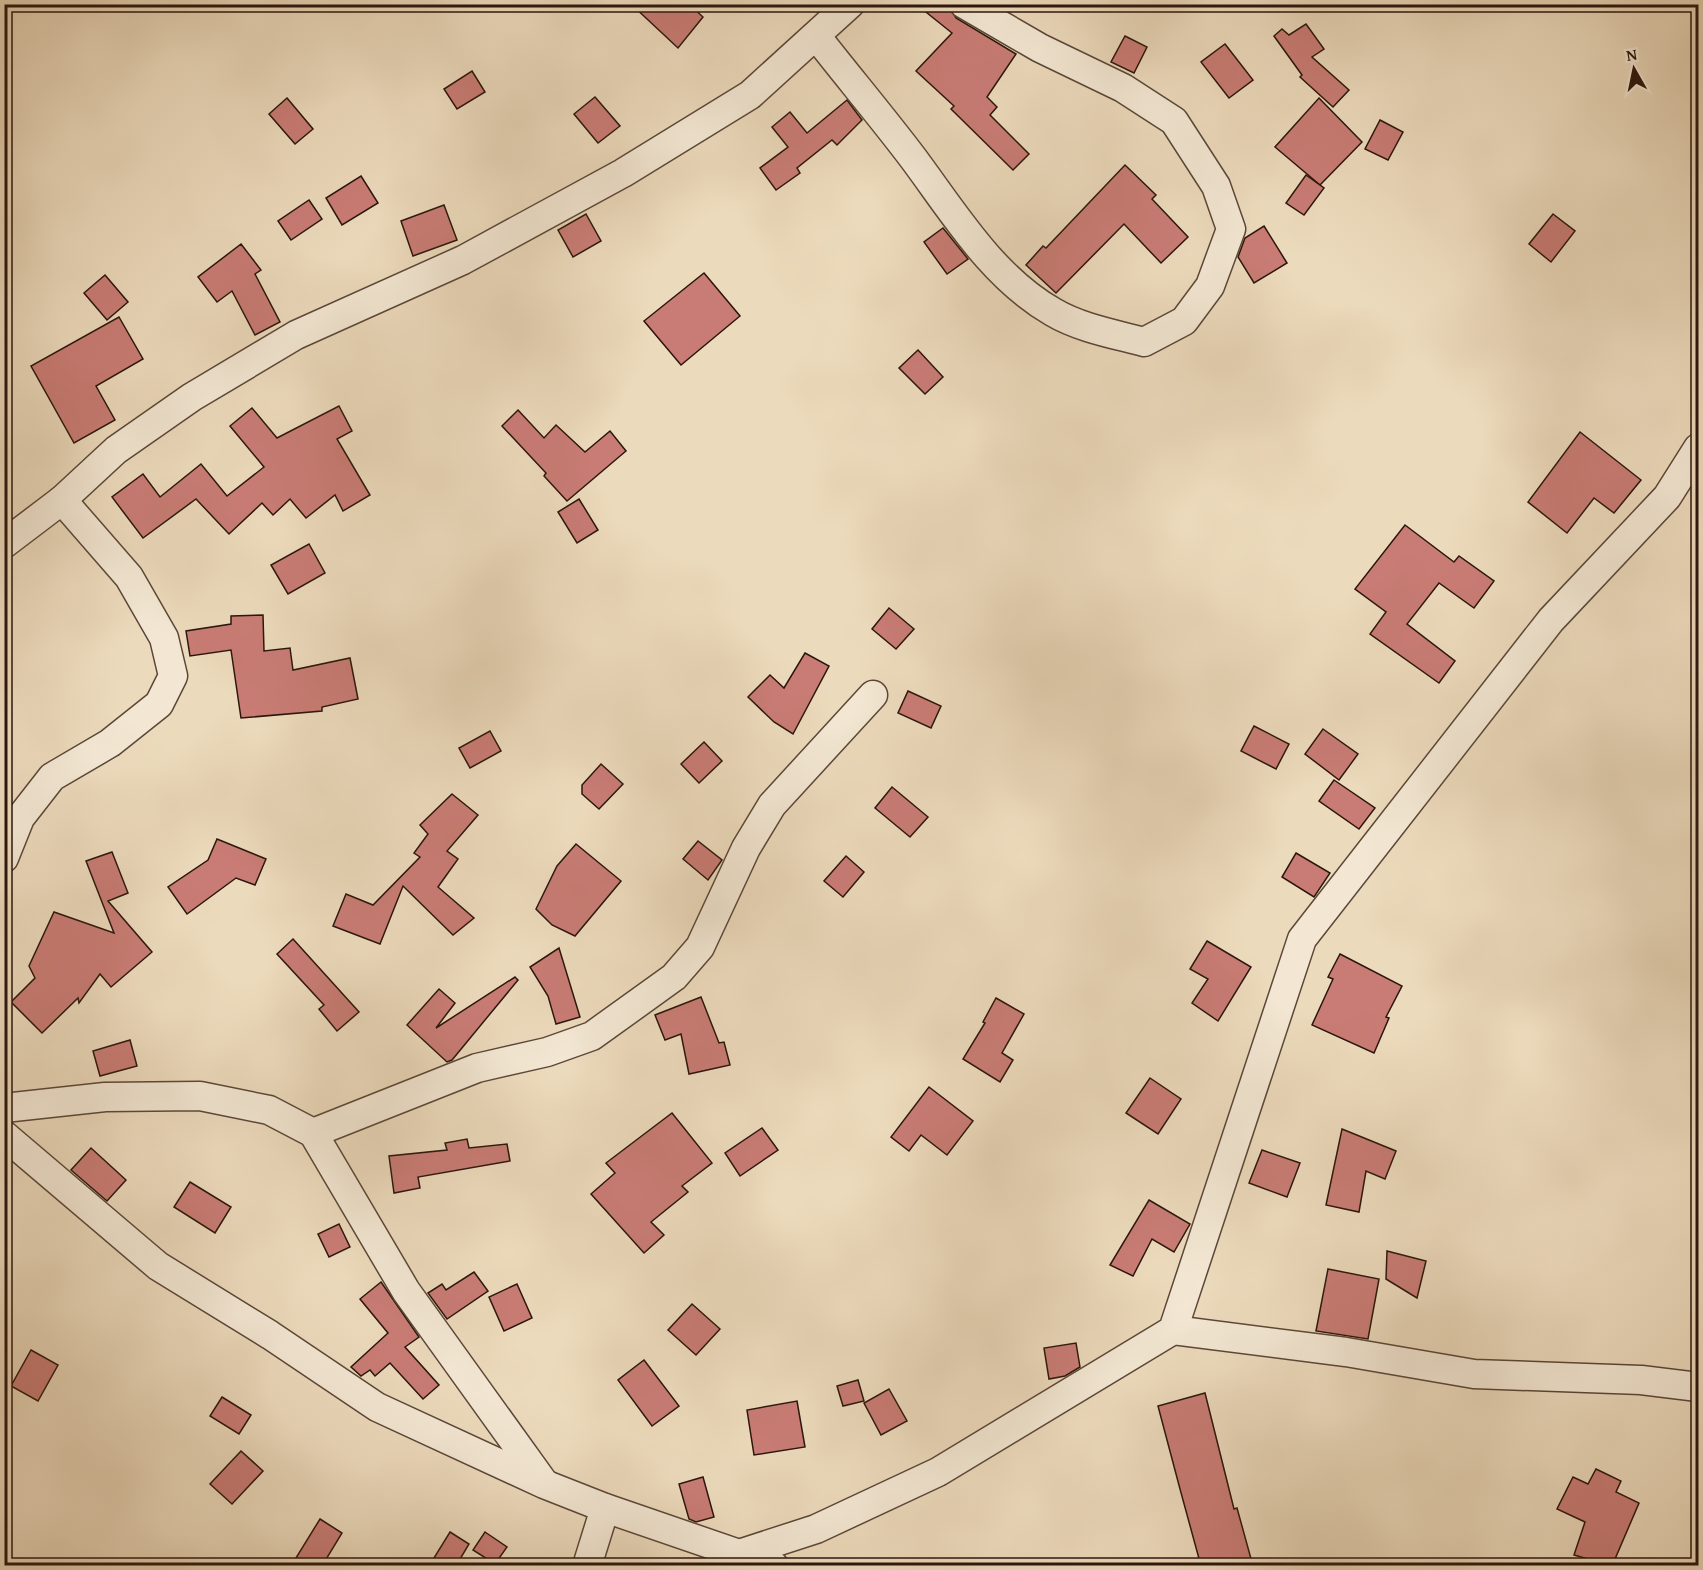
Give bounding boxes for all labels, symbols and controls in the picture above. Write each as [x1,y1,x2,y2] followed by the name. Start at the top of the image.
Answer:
[1604,39,1664,99] north arrow
[1624,41,1639,67] text: N

